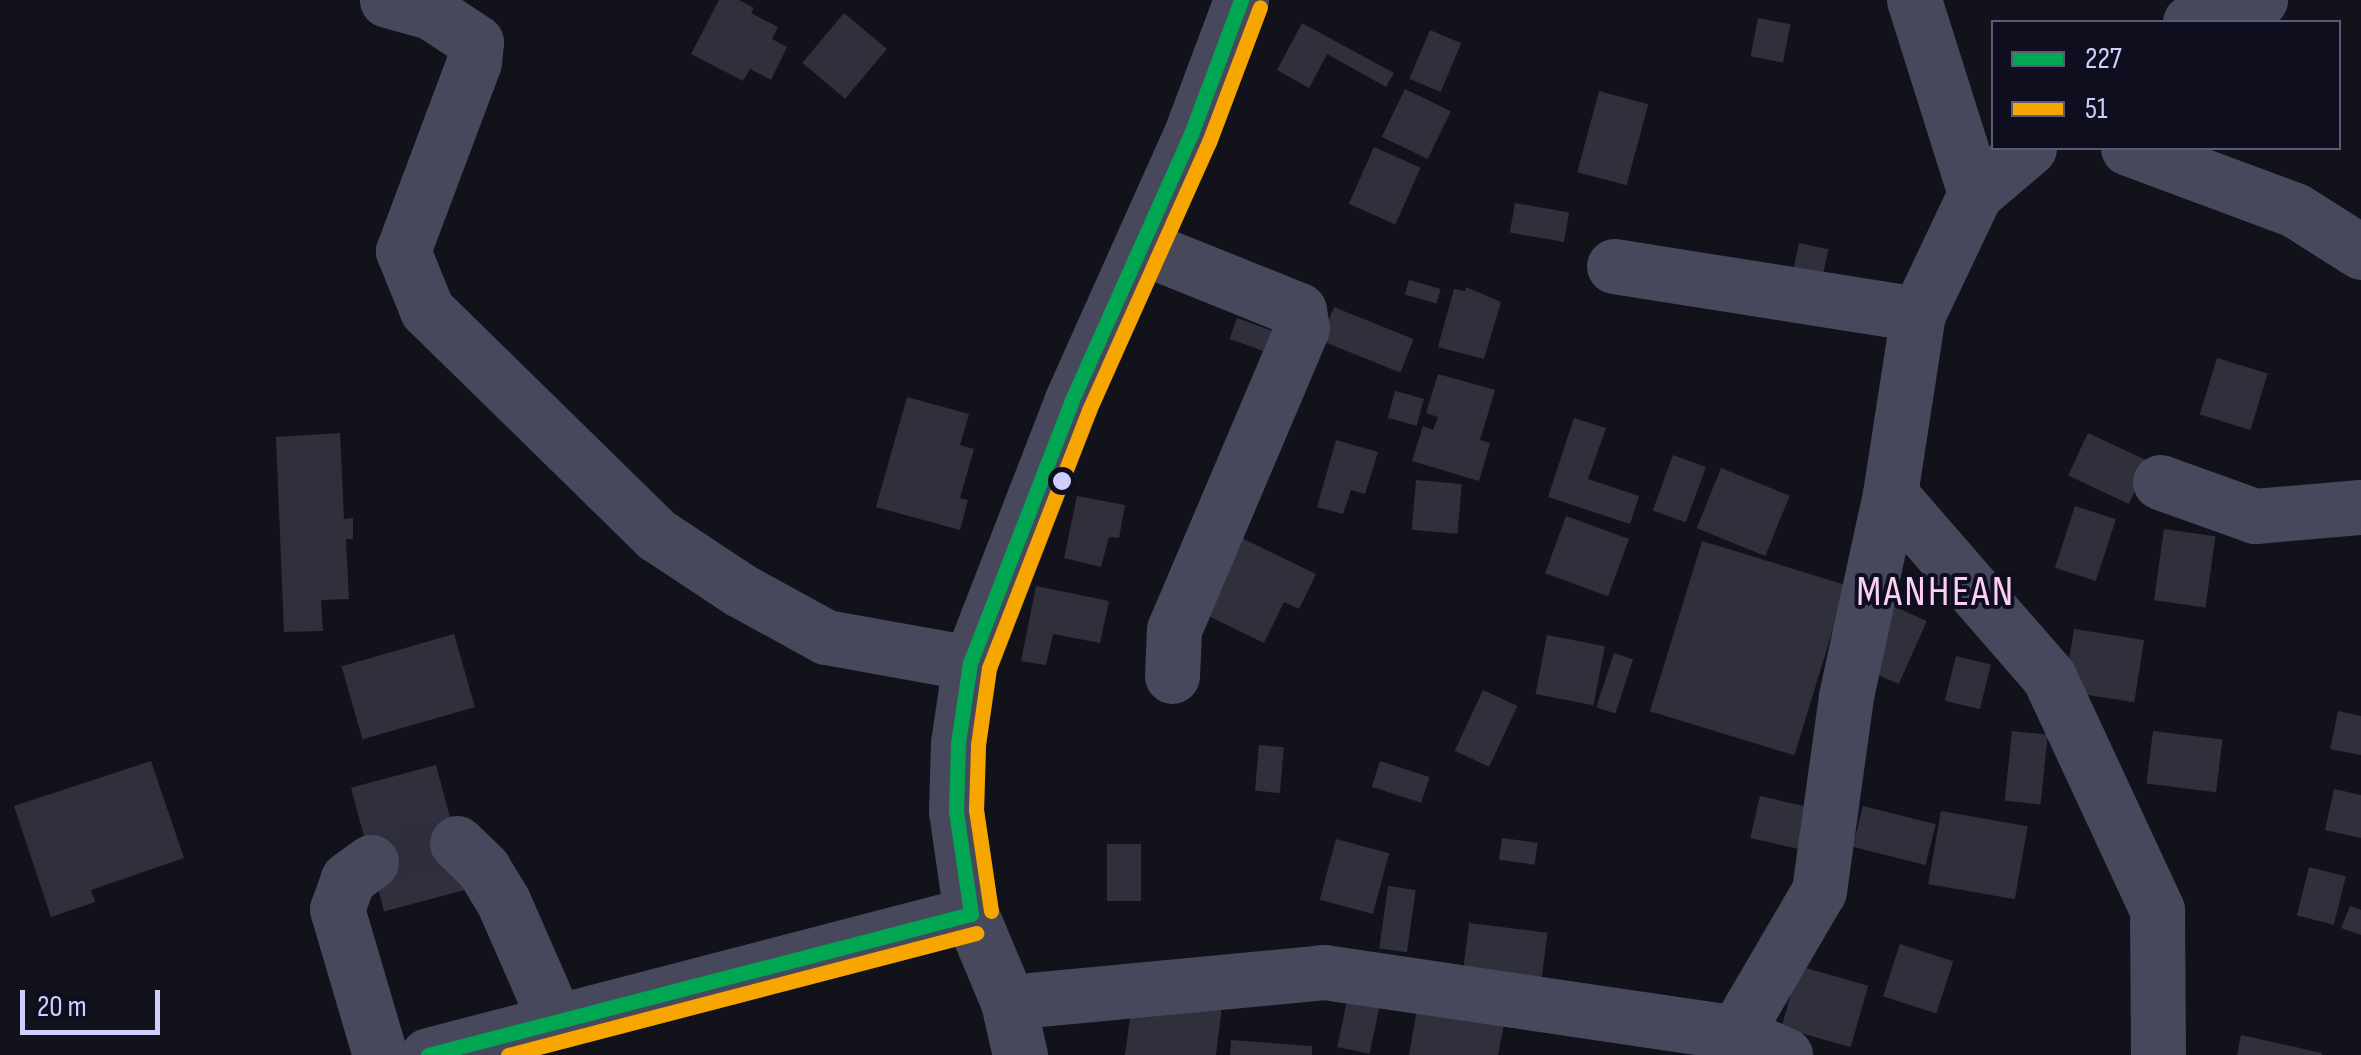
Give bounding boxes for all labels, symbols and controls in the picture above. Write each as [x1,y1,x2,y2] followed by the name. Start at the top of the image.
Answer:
[1991,20,2341,150] legend
[2085,41,2122,77] text: 227
[2085,91,2108,127] text: 51
[1052,471,1072,491] unlabelled marker
[1856,568,2016,618] district label: MANHEAN
[25,970,165,1032] scale bar
[37,989,87,1025] text: 20 m

